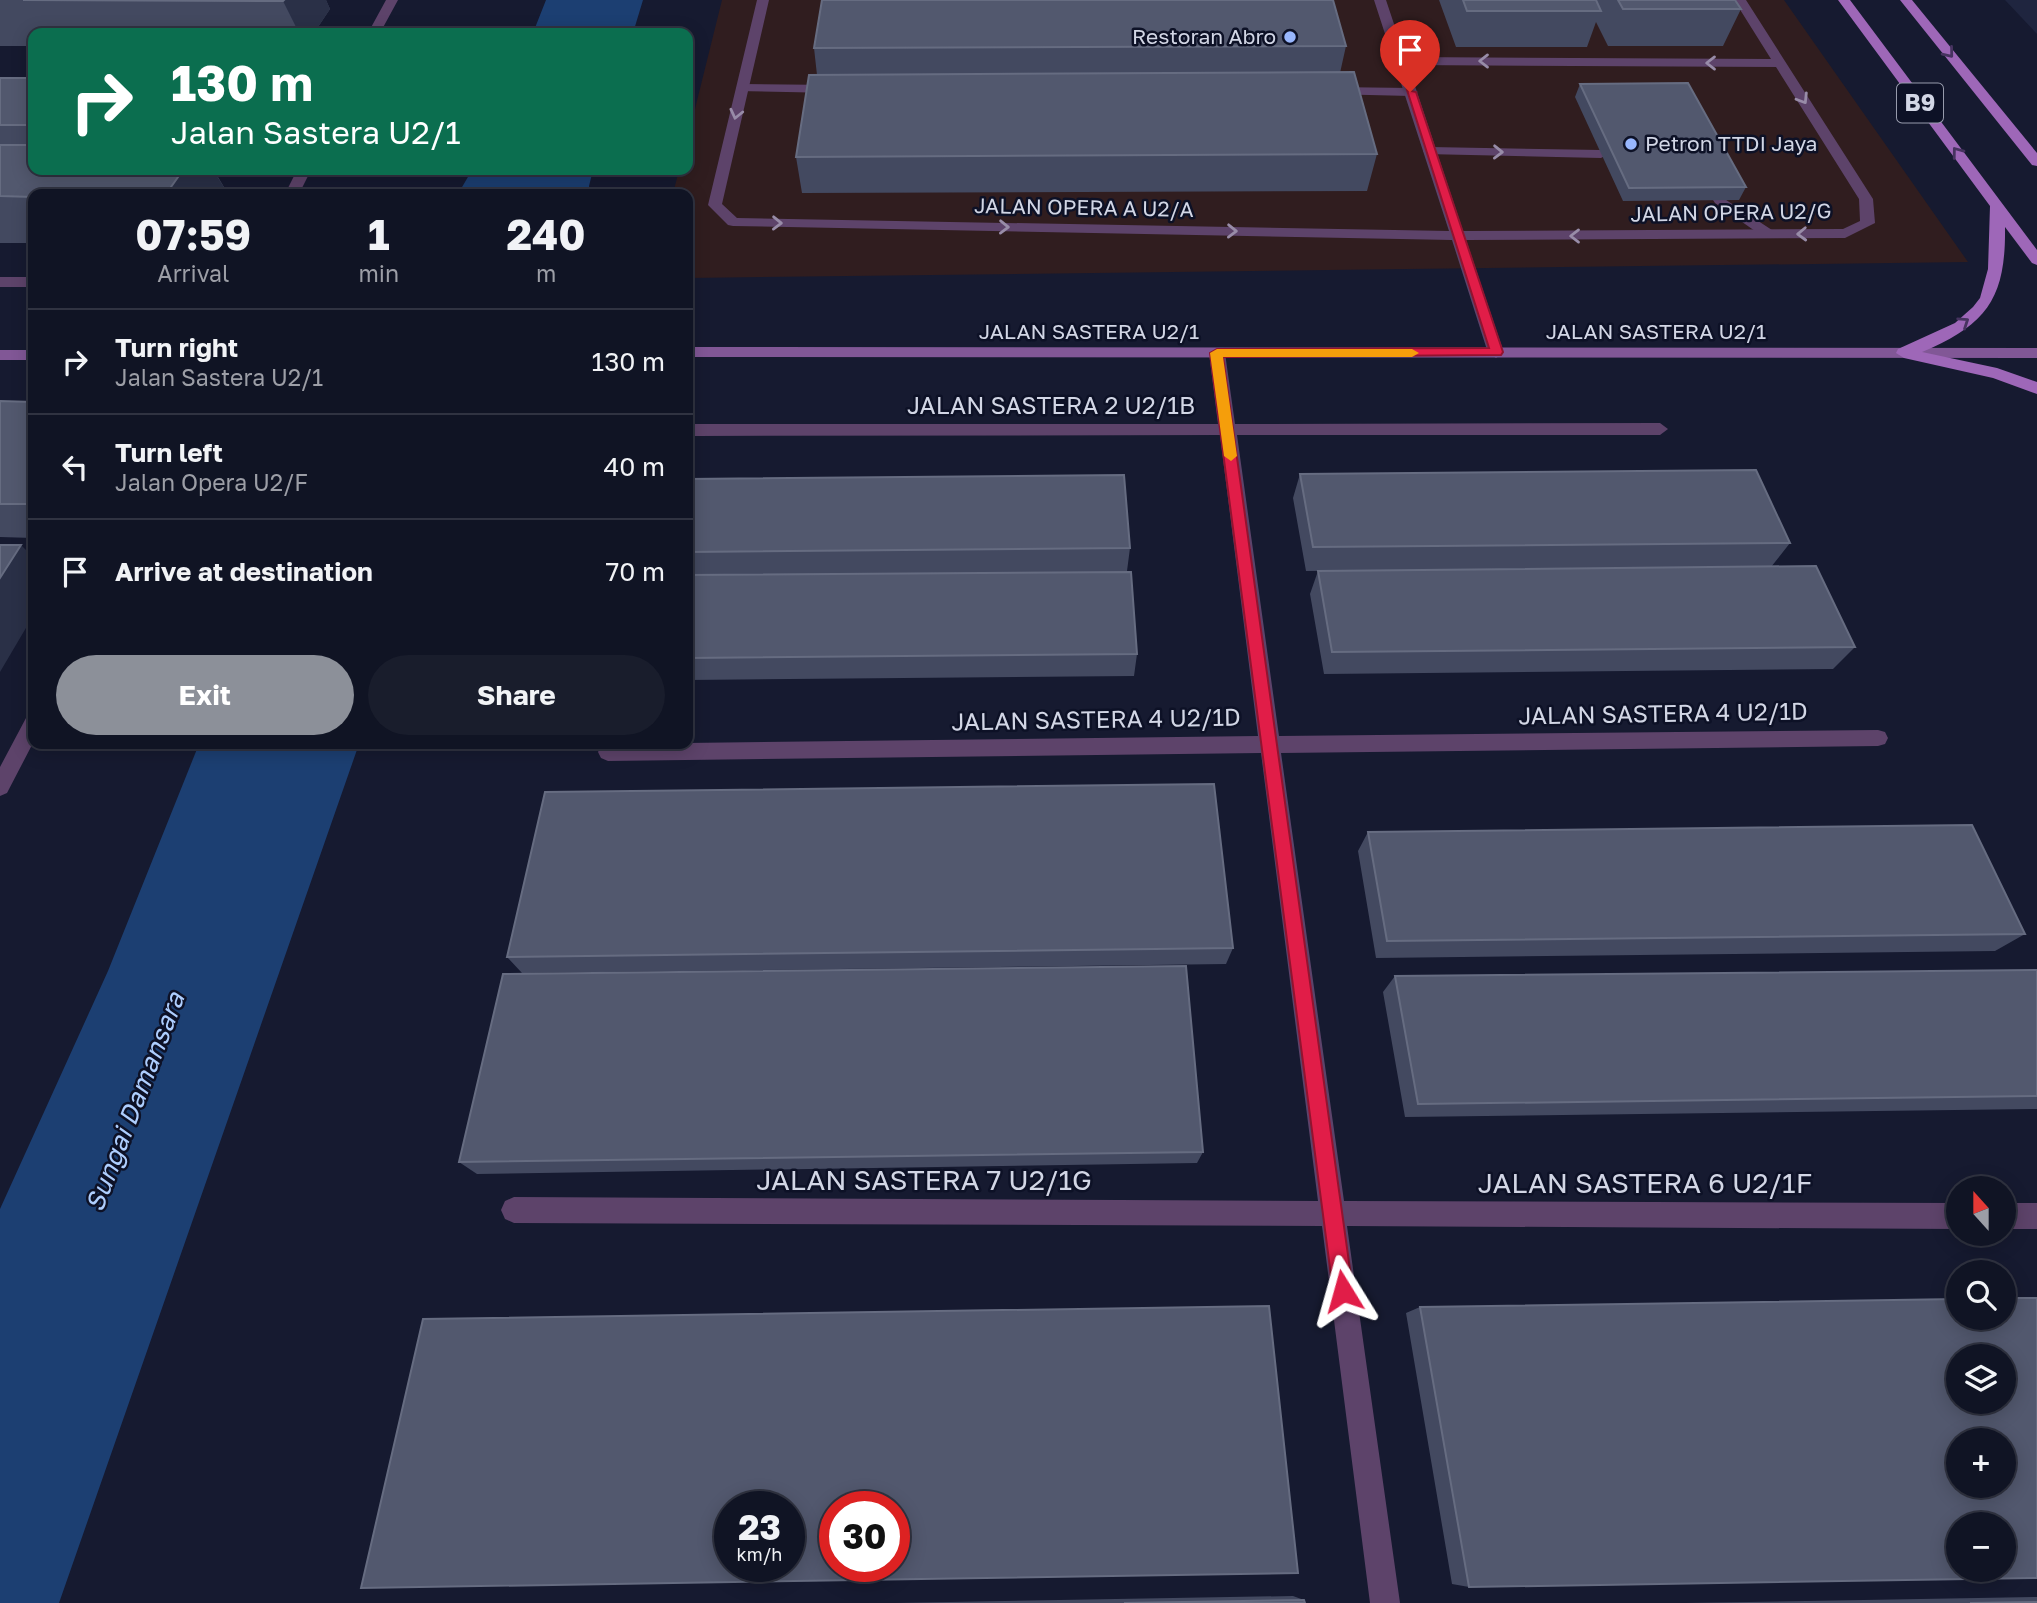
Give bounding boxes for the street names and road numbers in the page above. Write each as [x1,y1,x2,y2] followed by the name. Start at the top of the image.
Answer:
[1897,83,1943,122] road number: B9
[974,192,1194,222] street label: JALAN OPERA A U2/A
[1630,197,1832,227] street label: JALAN OPERA U2/G
[979,318,1199,344] street label: JALAN SASTERA U2/1
[1546,318,1766,344] street label: JALAN SASTERA U2/1
[907,390,1195,419] street label: JALAN SASTERA 2 U2/1B
[1518,695,1808,730] street label: JALAN SASTERA 4 U2/1D
[951,701,1241,736] street label: JALAN SASTERA 4 U2/1D
[756,1163,1092,1196] street label: JALAN SASTERA 7 U2/1G
[1478,1166,1812,1199] street label: JALAN SASTERA 6 U2/1F

